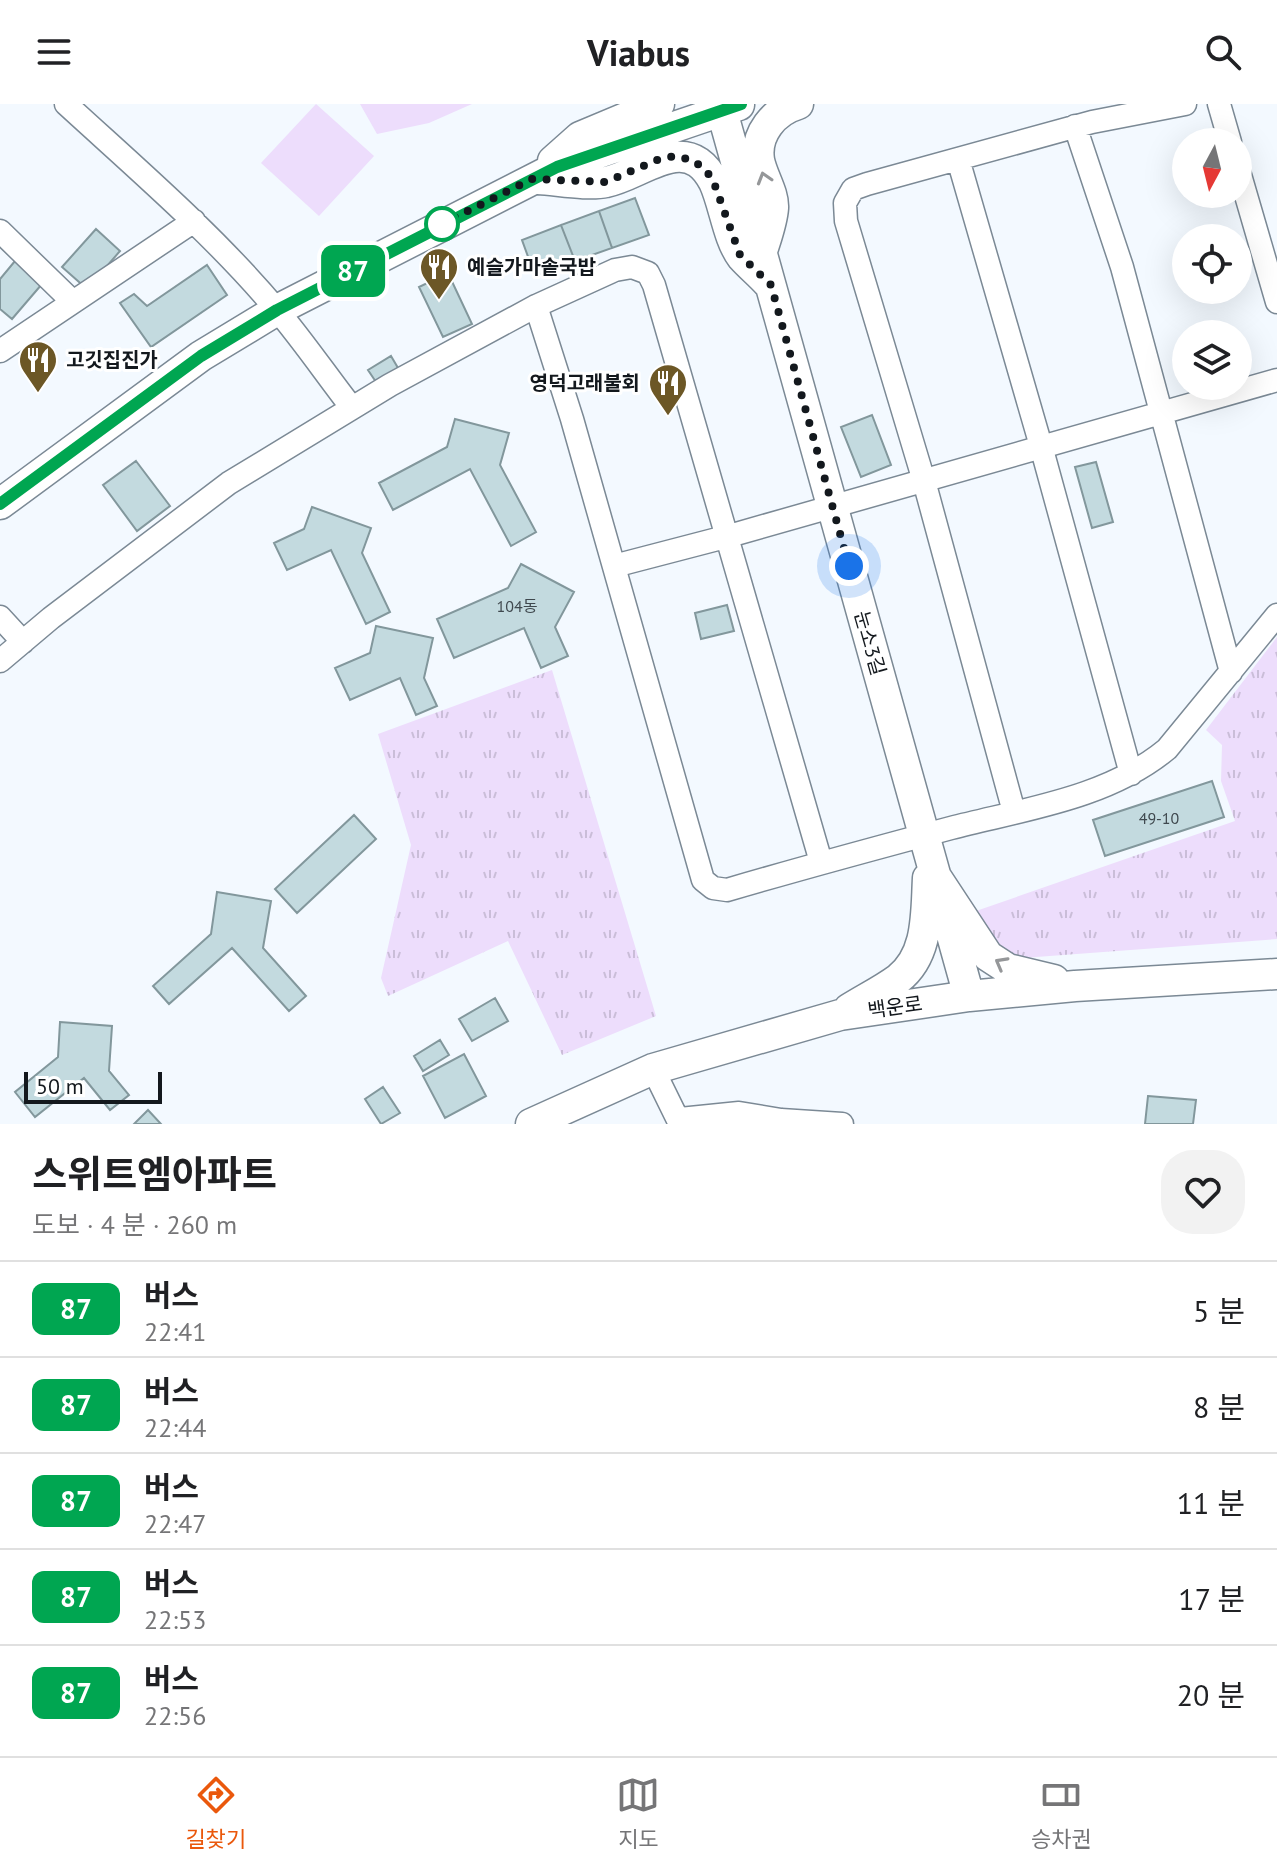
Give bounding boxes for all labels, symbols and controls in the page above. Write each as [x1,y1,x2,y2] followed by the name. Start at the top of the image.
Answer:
[587,29,690,76] text: Viabus
[32,30,76,74] icon: menu
[1201,30,1245,74] icon: search
[1172,128,1252,208] north arrow
[1172,128,1252,400] map controls
[758,171,774,185] one-way arrow
[425,207,459,241] unlabelled marker
[1172,224,1252,304] button: locate
[317,245,389,297] line badge: 87
[418,246,460,301] restaurant icon: 예슬가마솥국밥
[337,252,369,289] text: 87
[467,254,596,280] place label: 예슬가마솥국밥
[1172,320,1252,400] button: layers
[17,339,59,394] restaurant icon: 고깃집진가
[66,347,158,373] place label: 고깃집진가
[647,362,689,417] restaurant icon: 영덕고래불회
[530,370,640,396] place label: 영덕고래불회
[829,546,869,586] your location
[497,596,538,616] house number: 104동
[848,608,892,678] street label: 눈소3길
[1139,808,1180,828] house number: 49-10
[995,958,1009,973] one-way arrow
[866,990,924,1024] street label: 백운로
[24,1068,162,1104] scale bar
[36,1072,84,1100] text: 50 m
[32,1149,277,1198] text: 스위트엠아파트
[1161,1150,1245,1234] button: heart
[32,1208,237,1241] text: 도보 · 4 분 · 260 m
[144,1275,199,1314] text: 버스
[60,1290,92,1327] text: 87
[1193,1291,1245,1330] text: 5 분
[144,1315,206,1348] text: 22:41
[144,1371,199,1410] text: 버스
[60,1386,92,1423] text: 87
[1193,1387,1245,1426] text: 8 분
[144,1411,206,1444] text: 22:44
[144,1467,199,1506] text: 버스
[60,1482,92,1519] text: 87
[1177,1483,1245,1522] text: 11 분
[144,1507,206,1540] text: 22:47
[144,1563,199,1602] text: 버스
[60,1578,92,1615] text: 87
[1178,1579,1245,1618] text: 17 분
[144,1603,206,1636] text: 22:53
[144,1659,199,1698] text: 버스
[60,1674,92,1711] text: 87
[1177,1675,1245,1714] text: 20 분
[144,1699,206,1732] text: 22:56
[185,1773,246,1853] tab: 길찾기
[616,1773,660,1853] tab: 지도
[1031,1773,1092,1853] tab: 승차권

